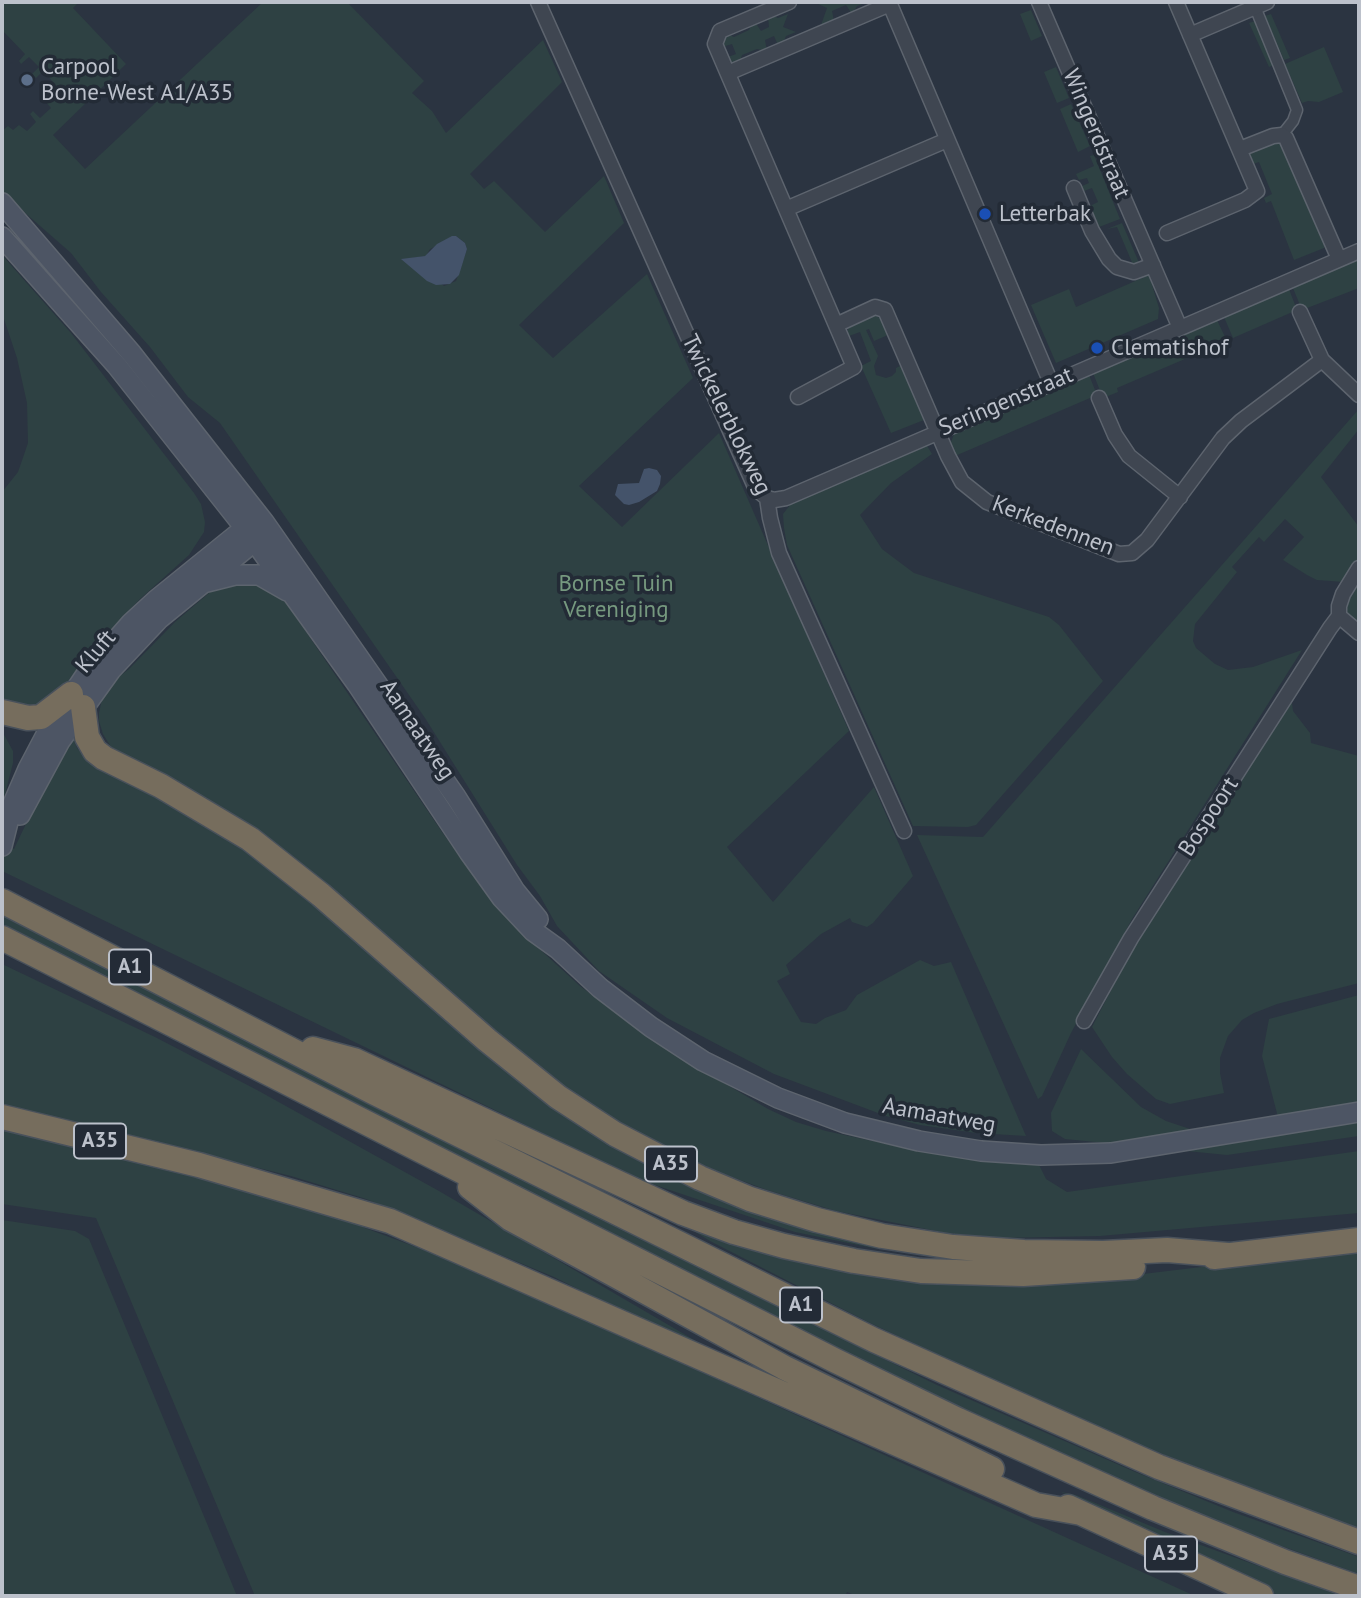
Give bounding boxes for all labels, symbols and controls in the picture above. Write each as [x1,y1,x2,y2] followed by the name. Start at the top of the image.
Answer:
[41,53,233,107] place label: Carpool Borne-West A1/A35
[1056,65,1136,203] street label: Wingerdstraat
[19,72,35,88] marker: Carpool Borne-West A1/A35
[999,200,1091,228] place label: Letterbak
[977,206,993,222] marker: Letterbak
[675,330,777,500] street label: Twickelerblokweg
[1111,334,1228,362] place label: Clematishof
[1089,340,1105,356] marker: Clematishof
[935,361,1077,443] street label: Seringenstraat
[988,490,1118,562] street label: Kerkedennen
[558,570,674,624] park label: Bornse Tuin Vereniging
[70,625,122,679] street label: Kluft
[374,675,460,785] street label: Aamaatweg
[1173,772,1245,862] street label: Bospoort
[109,950,151,984] road number: A1
[880,1092,998,1140] street label: Aamaatweg
[74,1124,126,1158] road number: A35
[645,1146,697,1182] road number: A35
[780,1288,822,1322] road number: A1
[1145,1536,1197,1572] road number: A35

